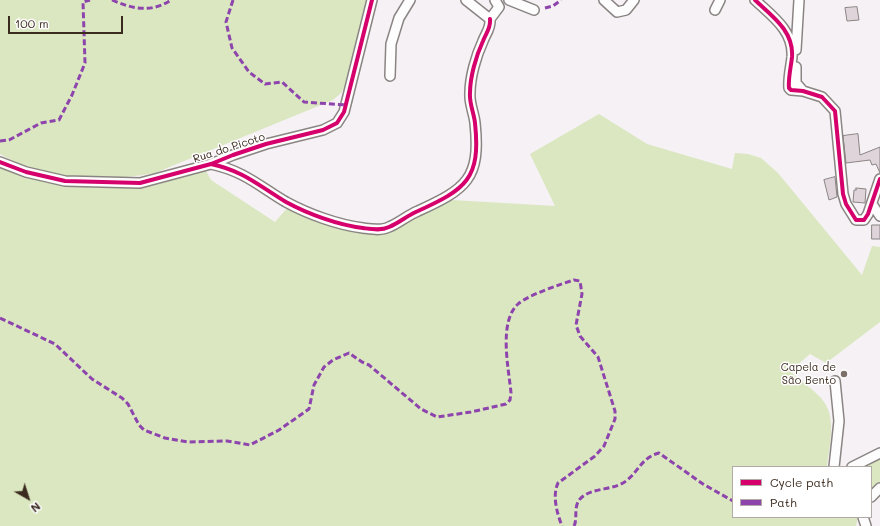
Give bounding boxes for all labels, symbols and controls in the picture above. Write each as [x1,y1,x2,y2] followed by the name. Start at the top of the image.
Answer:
[10,8,125,34] scale bar
[15,15,49,31] text: 100 m
[191,130,267,166] street label: Rua do Picoto
[781,361,836,387] place label: Capela de São Bento
[839,369,849,379] marker: Capela de São Bento
[732,466,872,518] legend
[770,474,833,490] text: Cycle path
[8,478,48,518] north arrow
[770,494,797,510] text: Path
[28,499,44,516] text: N

